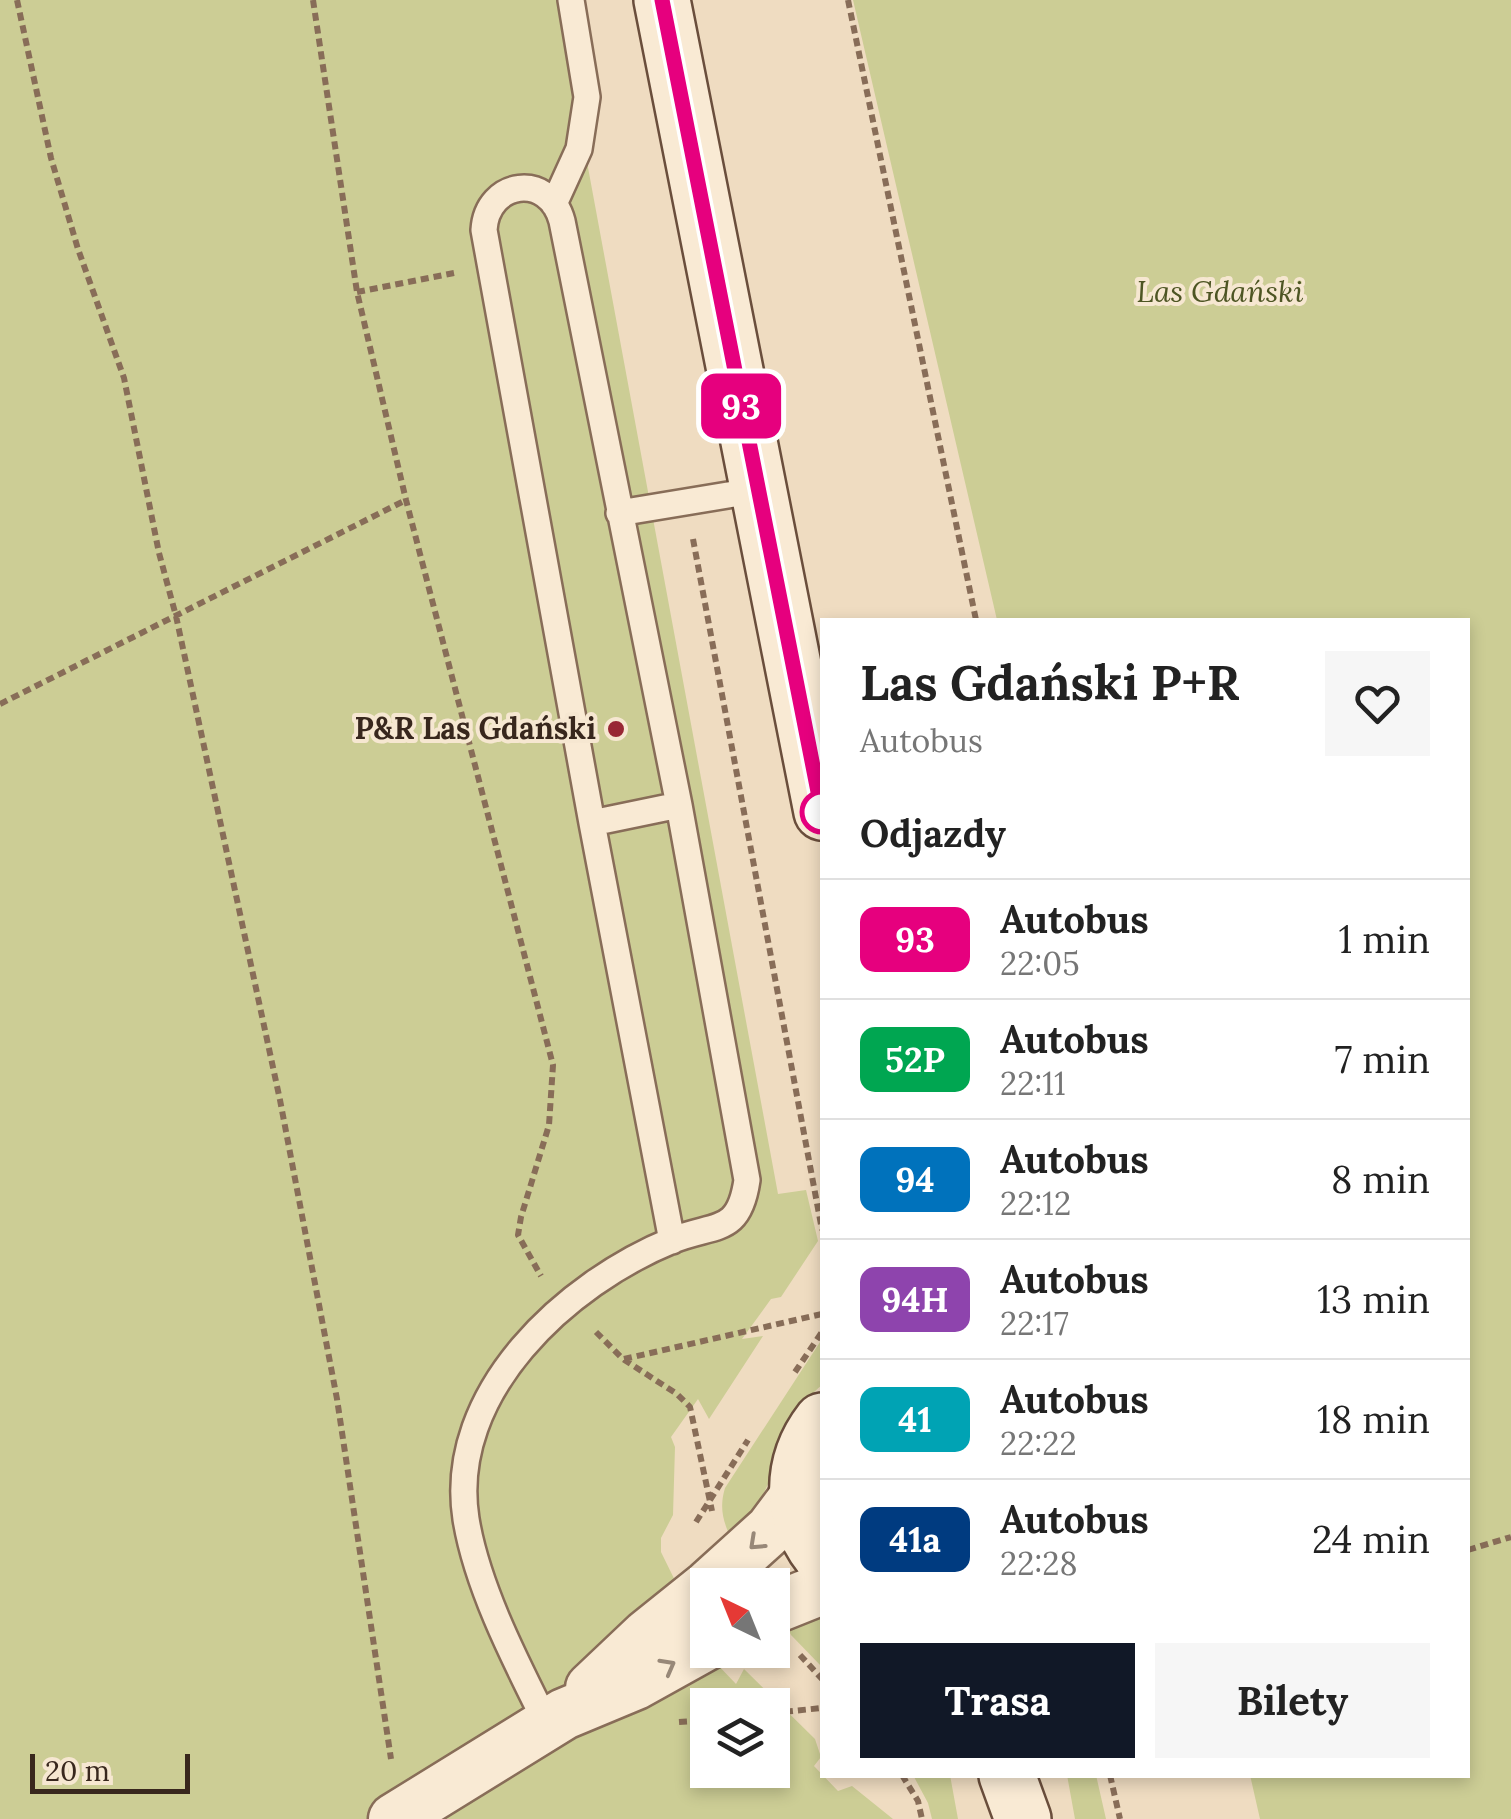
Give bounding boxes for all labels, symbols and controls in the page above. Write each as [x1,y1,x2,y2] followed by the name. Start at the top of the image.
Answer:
[1137,272,1304,310] park label: Las Gdański
[696,374,786,438] line badge: 93
[721,384,761,429] text: 93
[1325,651,1430,756] button: heart
[860,652,1240,713] text: Las Gdański P+R
[354,709,596,747] place label: P&R Las Gdański
[605,718,627,740] marker: P&R Las Gdański
[860,720,983,761] text: Autobus
[801,791,843,833] unlabelled marker
[860,809,1006,857] text: Odjazdy
[1000,895,1149,943] text: Autobus
[1338,915,1430,963] text: 1 min
[895,917,935,962] text: 93
[1000,943,1080,984] text: 22:05
[1000,1015,1149,1063] text: Autobus
[1335,1035,1430,1083] text: 7 min
[885,1037,945,1082] text: 52P
[1000,1063,1066,1104] text: 22:11
[1000,1135,1149,1183] text: Autobus
[1331,1155,1430,1203] text: 8 min
[895,1157,935,1202] text: 94
[1000,1183,1071,1224] text: 22:12
[1000,1255,1149,1303] text: Autobus
[1317,1275,1430,1323] text: 13 min
[881,1277,949,1322] text: 94H
[1000,1303,1069,1344] text: 22:17
[1000,1375,1149,1423] text: Autobus
[1317,1395,1430,1443] text: 18 min
[898,1397,932,1442] text: 41
[1000,1423,1077,1464] text: 22:22
[1000,1495,1149,1543] text: Autobus
[1312,1515,1430,1563] text: 24 min
[889,1517,941,1562] text: 41a
[750,1531,768,1549] one-way arrow
[1000,1543,1078,1584] text: 22:28
[690,1568,790,1668] north arrow
[690,1568,790,1788] map controls
[860,1643,1135,1758] button: Trasa
[1155,1643,1430,1758] button: Bilety
[658,1659,676,1679] one-way arrow
[690,1688,790,1788] button: layers
[30,1749,190,1794] scale bar
[45,1753,110,1789] text: 20 m

